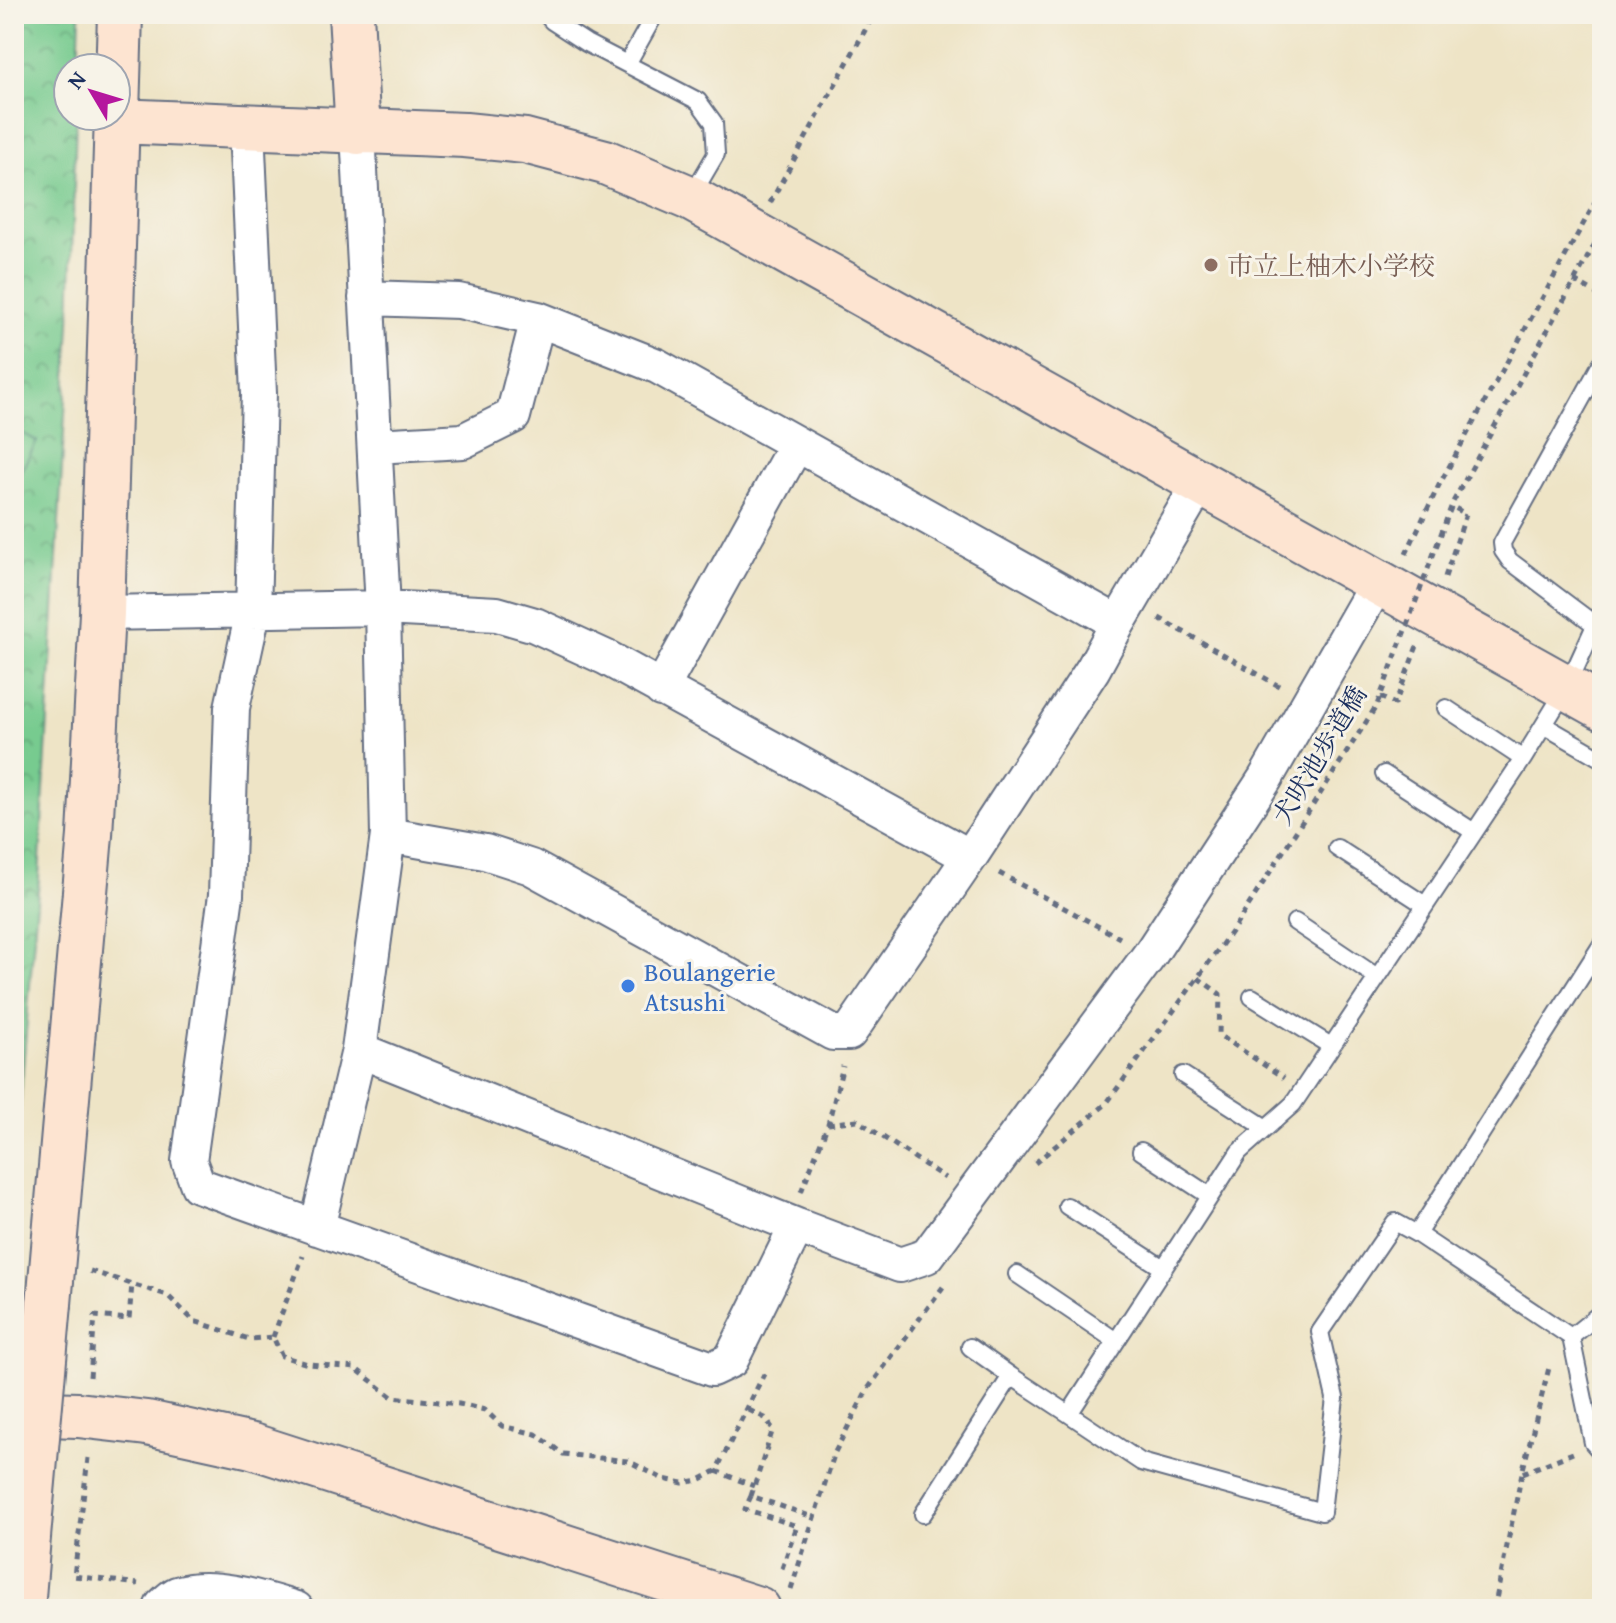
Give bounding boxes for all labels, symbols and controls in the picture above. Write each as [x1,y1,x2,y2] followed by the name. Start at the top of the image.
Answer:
[52,52,132,132] north arrow
[59,64,94,95] text: N
[1227,246,1435,285] place label: 市立上柚木小学校
[1202,256,1220,274] marker: 市立上柚木小学校
[1262,678,1376,832] street label: 犬吠池歩道橋
[644,952,776,1021] place label: Boulangerie Atsushi
[619,977,637,995] marker: Boulangerie Atsushi

